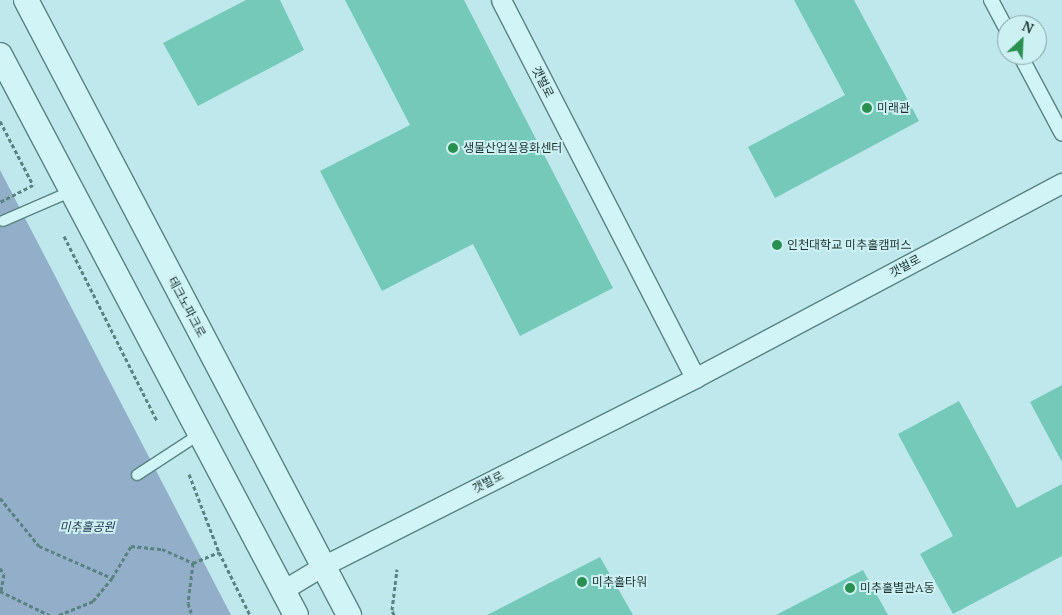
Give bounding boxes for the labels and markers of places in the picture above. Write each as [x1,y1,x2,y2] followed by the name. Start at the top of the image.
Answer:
[877,101,910,115] place label: 미래관
[861,102,873,114] marker: 미래관
[463,141,562,155] place label: 생물산업실용화센터
[447,142,459,154] marker: 생물산업실용화센터
[787,238,911,252] place label: 인천대학교 미추홀캠퍼스
[771,239,783,251] marker: 인천대학교 미추홀캠퍼스
[592,575,647,589] place label: 미추홀타워
[576,576,588,588] marker: 미추홀타워
[860,581,934,595] place label: 미추홀별관A동
[844,582,856,594] marker: 미추홀별관A동

